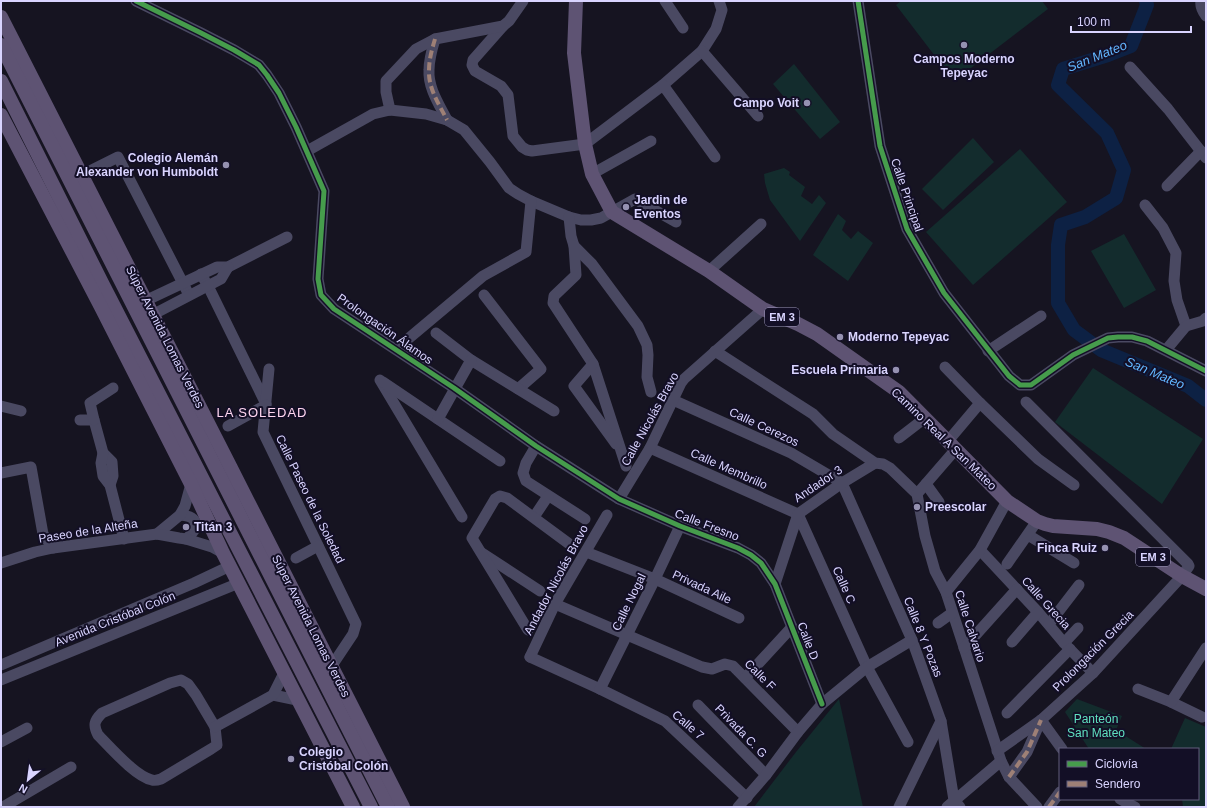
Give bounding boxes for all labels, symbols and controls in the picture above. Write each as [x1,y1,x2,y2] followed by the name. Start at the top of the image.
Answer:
[1071,8,1191,34] scale bar
[1077,15,1110,29] text: 100 m
[1065,37,1129,75] water label: San Mateo
[959,40,969,50] marker: Campos Moderno Tepeyac
[913,52,1015,80] place label: Campos Moderno Tepeyac
[733,96,799,110] place label: Campo Voit
[802,98,812,108] marker: Campo Voit
[76,151,218,179] place label: Colegio Alemán Alexander von Humboldt
[888,156,926,234] street label: Calle Principal
[221,160,231,170] marker: Colegio Alemán Alexander von Humboldt
[634,193,688,221] place label: Jardin de Eventos
[621,202,631,212] marker: Jardin de Eventos
[123,263,207,411] street label: Súper Avenida Lomas Verdes
[335,290,436,367] street label: Prolongación Álamos
[765,308,799,326] road number: EM 3
[848,330,949,344] place label: Moderno Tepeyac
[835,332,845,342] marker: Moderno Tepeyac
[1123,354,1187,392] water label: San Mateo
[791,363,888,377] place label: Escuela Primaria
[891,365,901,375] marker: Escuela Primaria
[618,370,682,468] street label: Calle Nicolás Bravo
[889,385,1000,493] street label: Camino Real A San Mateo
[217,405,307,420] district label: LA SOLEDAD
[727,405,801,449] street label: Calle Cerezos
[273,432,347,566] street label: Calle Paseo de la Soledad
[688,446,770,492] street label: Calle Membrillo
[791,463,845,505] street label: Andador 3
[925,500,987,514] place label: Preescolar
[912,502,922,512] marker: Preescolar
[673,506,742,544] street label: Calle Fresno
[37,516,139,546] street label: Paseo de la Alteña
[194,520,233,534] place label: Titán 3
[181,522,191,532] marker: Titán 3
[521,522,591,637] street label: Andador Nicolás Bravo
[1037,541,1097,555] place label: Finca Ruiz
[1100,543,1110,553] marker: Finca Ruiz
[1136,548,1170,566] road number: EM 3
[269,552,353,700] street label: Súper Avenida Lomas Verdes
[830,564,859,606] street label: Calle C
[670,567,734,607] street label: Privada Aile
[609,571,649,633] street label: Calle Nogal
[1019,574,1074,632] street label: Calle Grecia
[53,588,177,650] street label: Avenida Cristóbal Colón
[952,588,988,664] street label: Calle Calvario
[901,595,945,679] street label: Calle 8 Y Pozas
[1050,607,1137,694] street label: Prolongación Grecia
[794,620,822,662] street label: Calle D
[742,657,778,693] street label: Calle F
[712,701,770,761] street label: Privada C. G
[669,707,707,743] street label: Calle 7
[1067,712,1125,740] park label: Panteón San Mateo
[299,745,388,773] place label: Colegio Cristóbal Colón
[1059,748,1199,800] legend
[286,754,296,764] marker: Colegio Cristóbal Colón
[1095,757,1138,771] text: Ciclovía
[8,760,48,800] north arrow
[1095,777,1141,791] text: Sendero
[17,782,30,796] text: N

